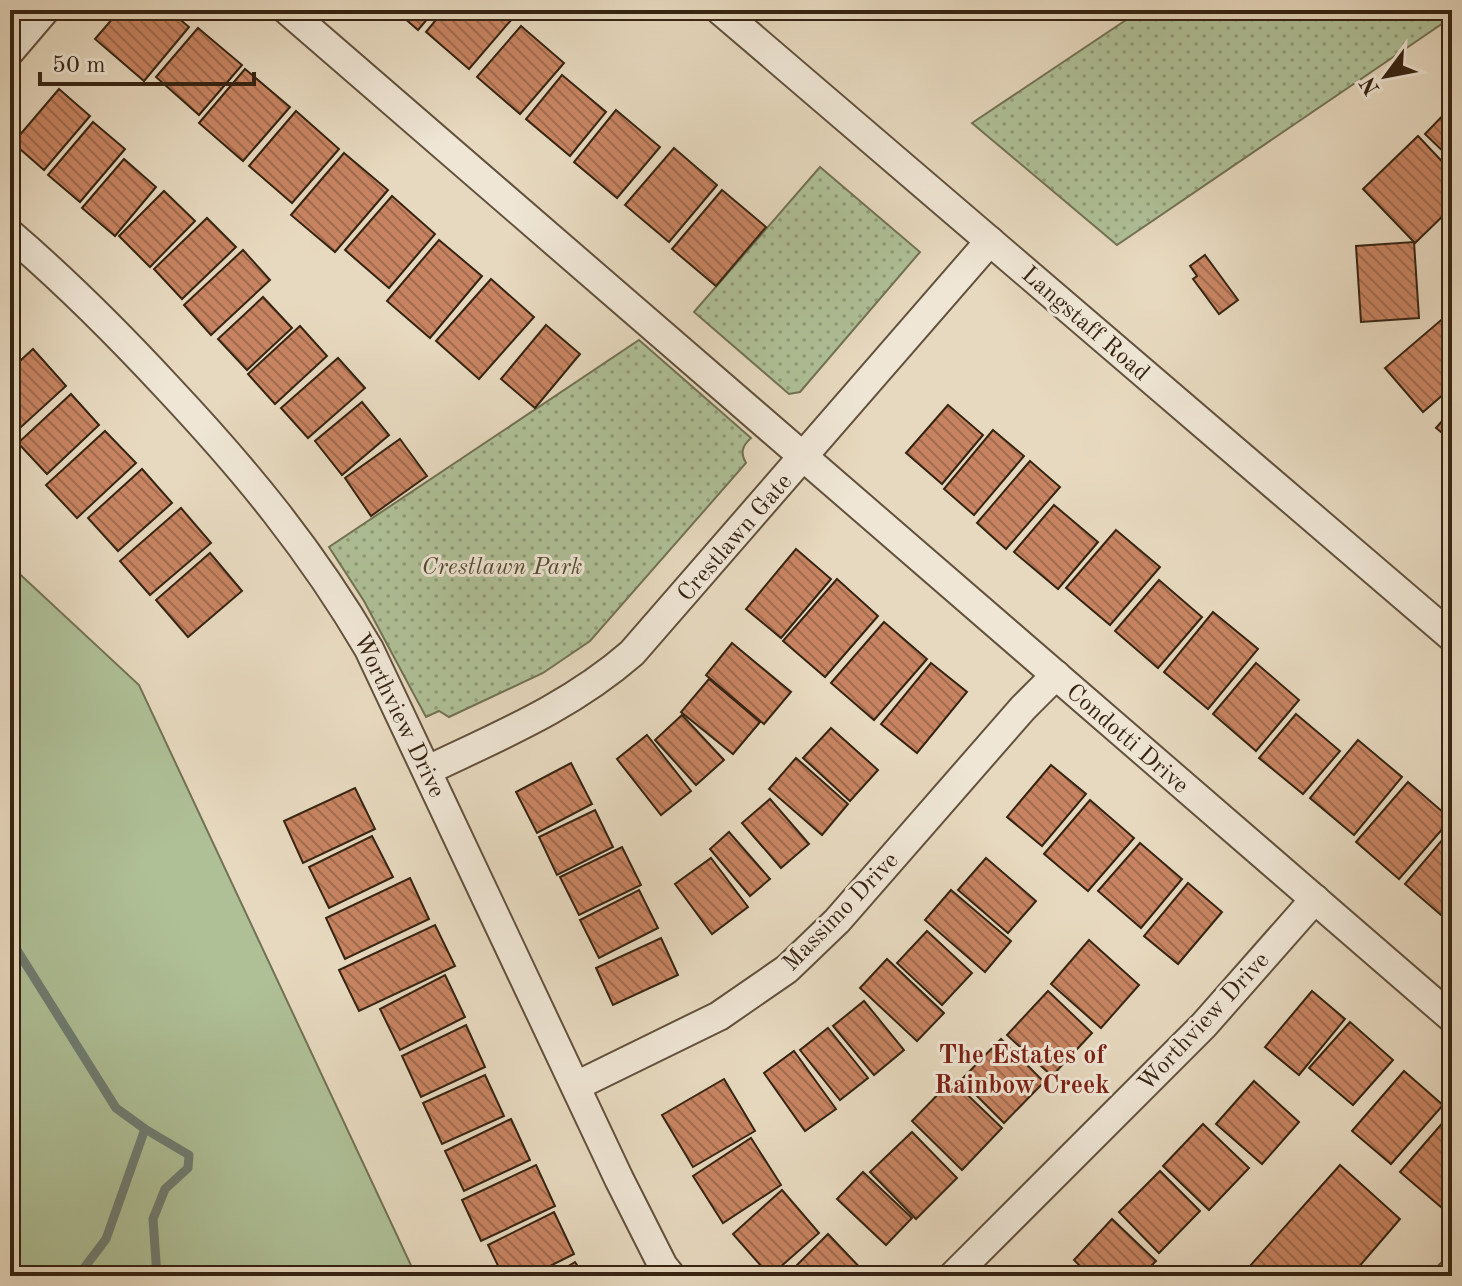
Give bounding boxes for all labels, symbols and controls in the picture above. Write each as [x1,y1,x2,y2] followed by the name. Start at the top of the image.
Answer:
[40,36,254,86] scale bar
[1346,36,1426,116] north arrow
[52,54,106,78] text: 50 m
[1357,72,1385,98] text: N
[1016,263,1153,386] street label: Langstaff Road
[674,470,797,607] street label: Crestlawn Gate
[421,556,583,580] park label: Crestlawn Park
[348,630,448,802] street label: Worthview Drive
[1061,680,1192,799] street label: Condotti Drive
[779,848,904,976] street label: Massimo Drive
[1134,948,1275,1096] street label: Worthview Drive
[934,1043,1110,1099] district label: The Estates of Rainbow Creek

